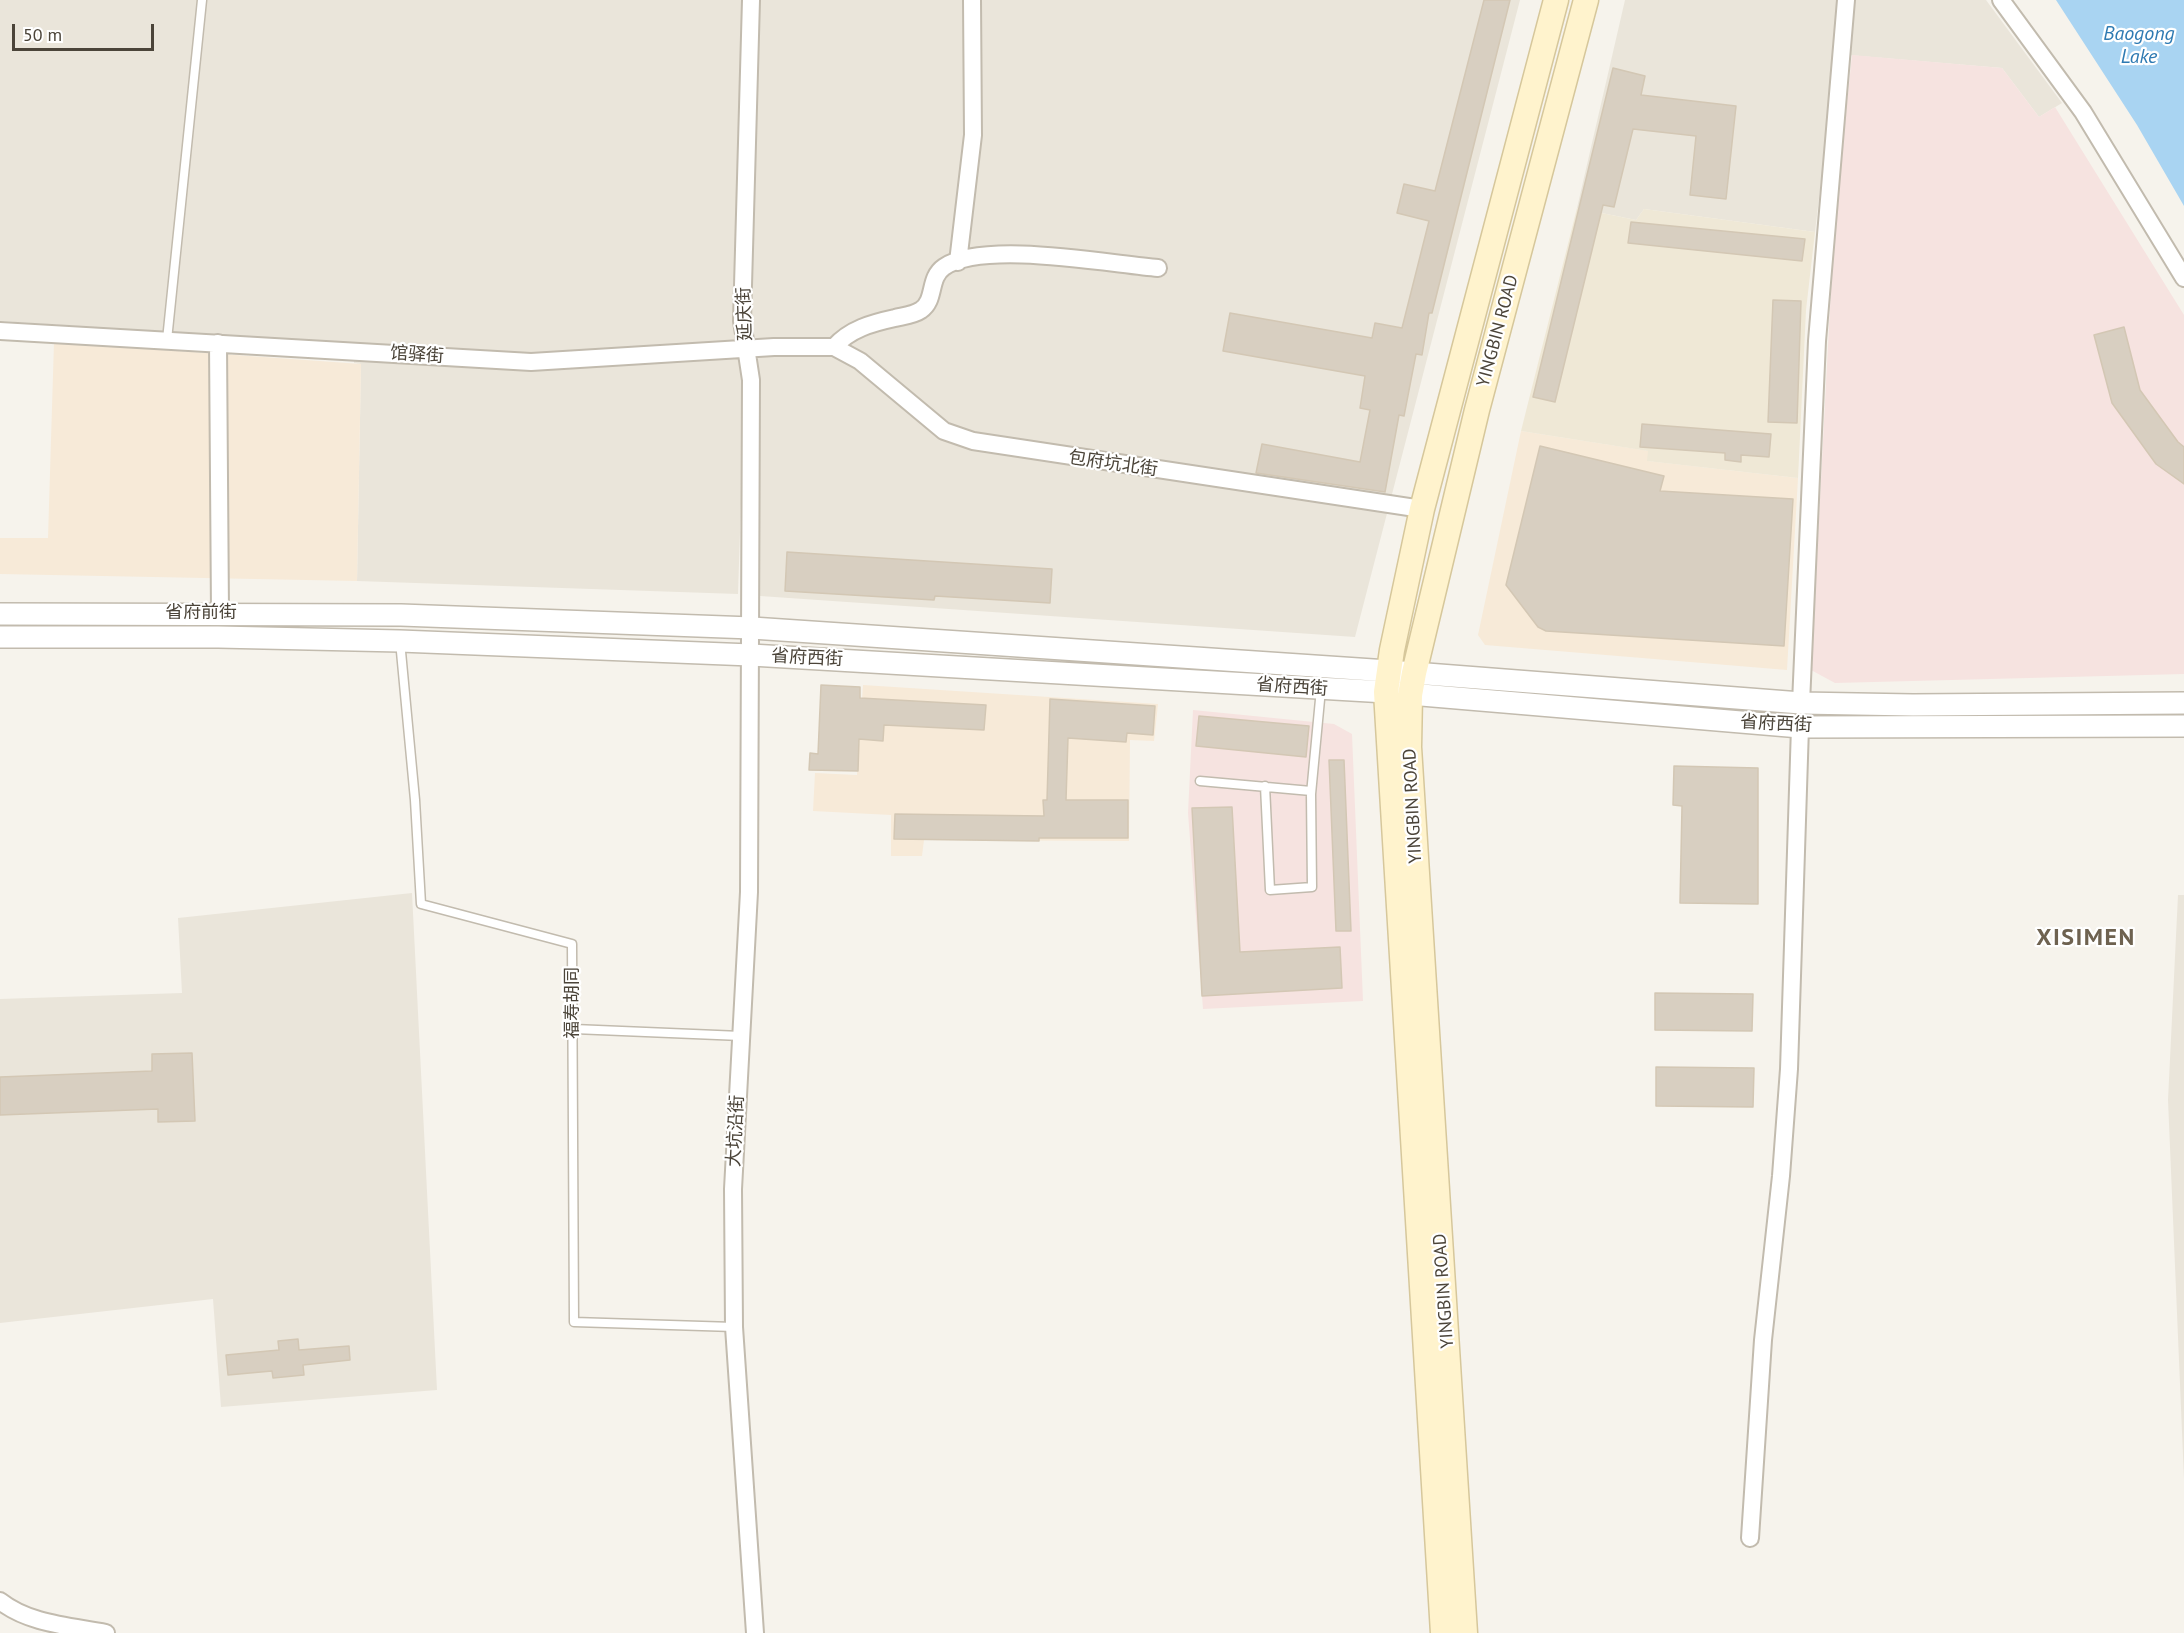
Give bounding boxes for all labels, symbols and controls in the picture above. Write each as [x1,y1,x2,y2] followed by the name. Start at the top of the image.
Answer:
[15,12,158,50] scale bar
[2103,22,2175,69] water label: Baogong Lake
[23,23,62,46] text: 50 m
[1473,273,1523,389] street label: YINGBIN ROAD
[733,287,757,341] street label: 延庆街
[389,342,445,368] street label: 馆驿街
[1067,447,1159,481] street label: 包府坑北街
[165,602,237,624] street label: 省府前街
[770,645,844,671] street label: 省府西街
[1255,674,1329,700] street label: 省府西街
[1739,711,1813,737] street label: 省府西街
[1399,748,1427,864] street label: YINGBIN ROAD
[2036,924,2136,952] district label: XISIMEN
[562,967,584,1039] street label: 福寿胡同
[723,1094,749,1168] street label: 大坑沿街
[1429,1233,1459,1349] street label: YINGBIN ROAD

